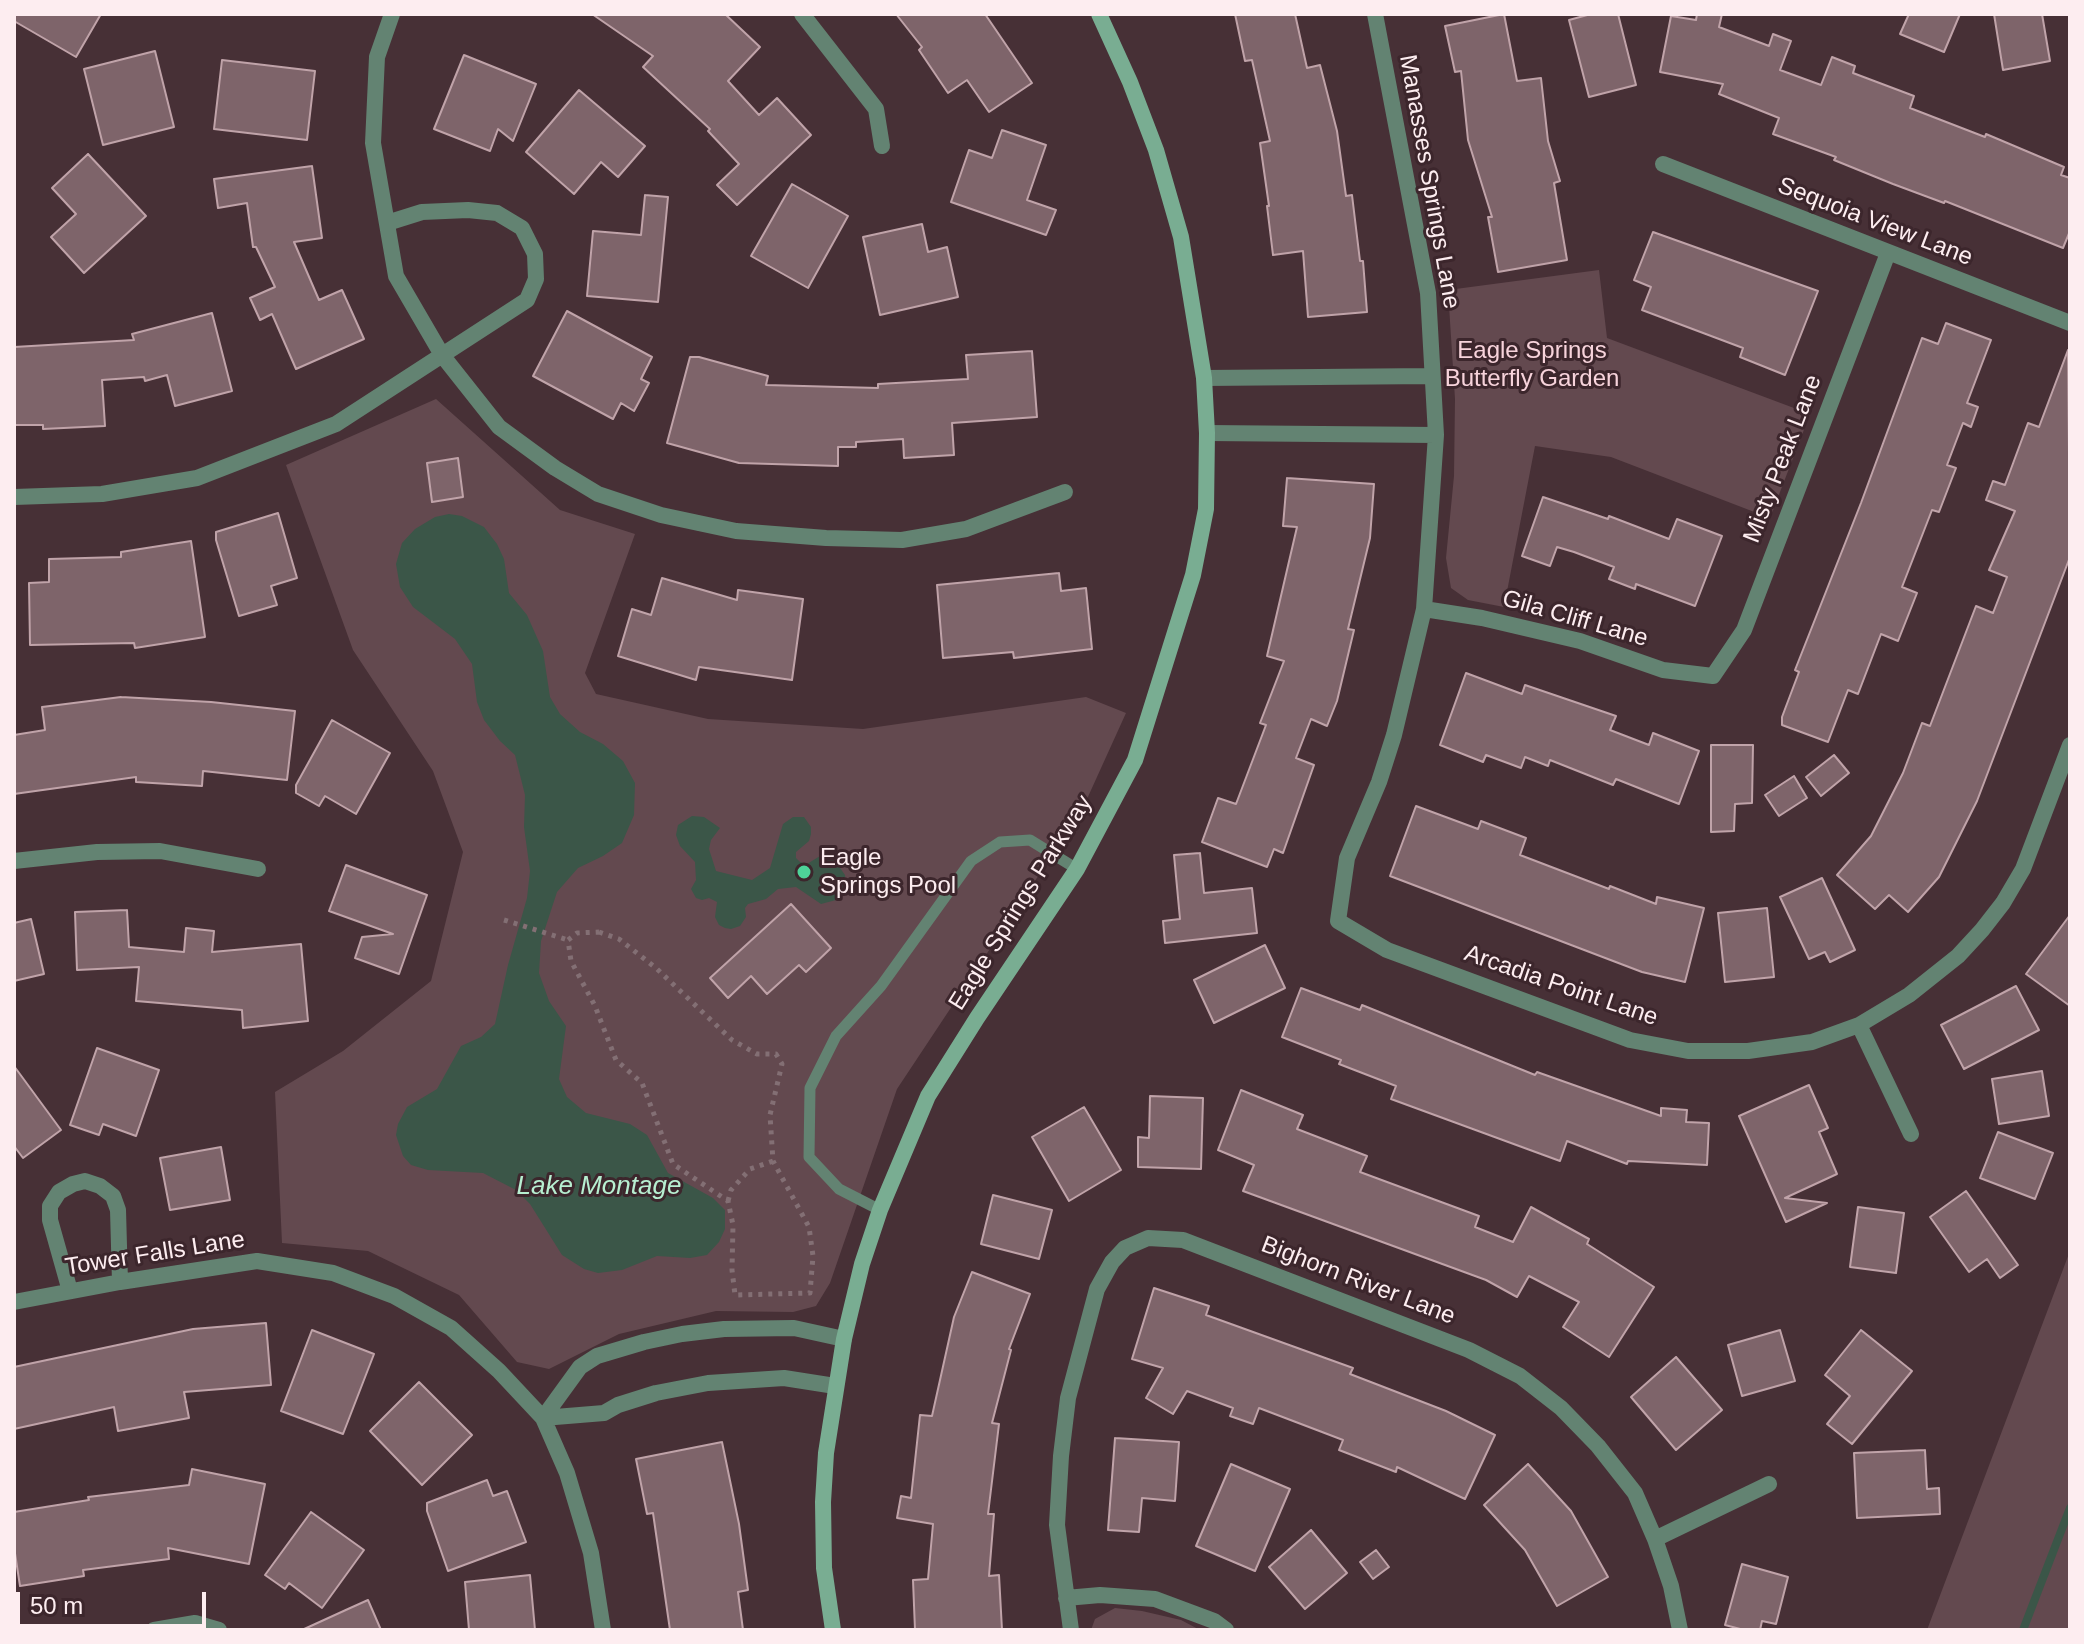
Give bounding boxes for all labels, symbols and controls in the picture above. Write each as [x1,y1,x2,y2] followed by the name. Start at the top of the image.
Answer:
[1392,53,1466,311] street label: Manasses Springs Lane
[1773,172,1977,272] street label: Sequoia View Lane
[1445,337,1619,393] park label: Eagle Springs Butterfly Garden
[1738,371,1828,547] street label: Misty Peak Lane
[1499,584,1651,654] street label: Gila Cliff Lane
[943,790,1099,1016] street label: Eagle Springs Parkway
[820,844,956,900] place label: Eagle Springs Pool
[795,863,813,881] marker: Eagle Springs Pool
[1460,939,1662,1033] street label: Arcadia Point Lane
[517,1171,681,1203] water label: Lake Montage
[63,1226,247,1282] street label: Tower Falls Lane
[1257,1231,1459,1331] street label: Bighorn River Lane
[20,1576,210,1626] scale bar
[30,1592,83,1619] text: 50 m

